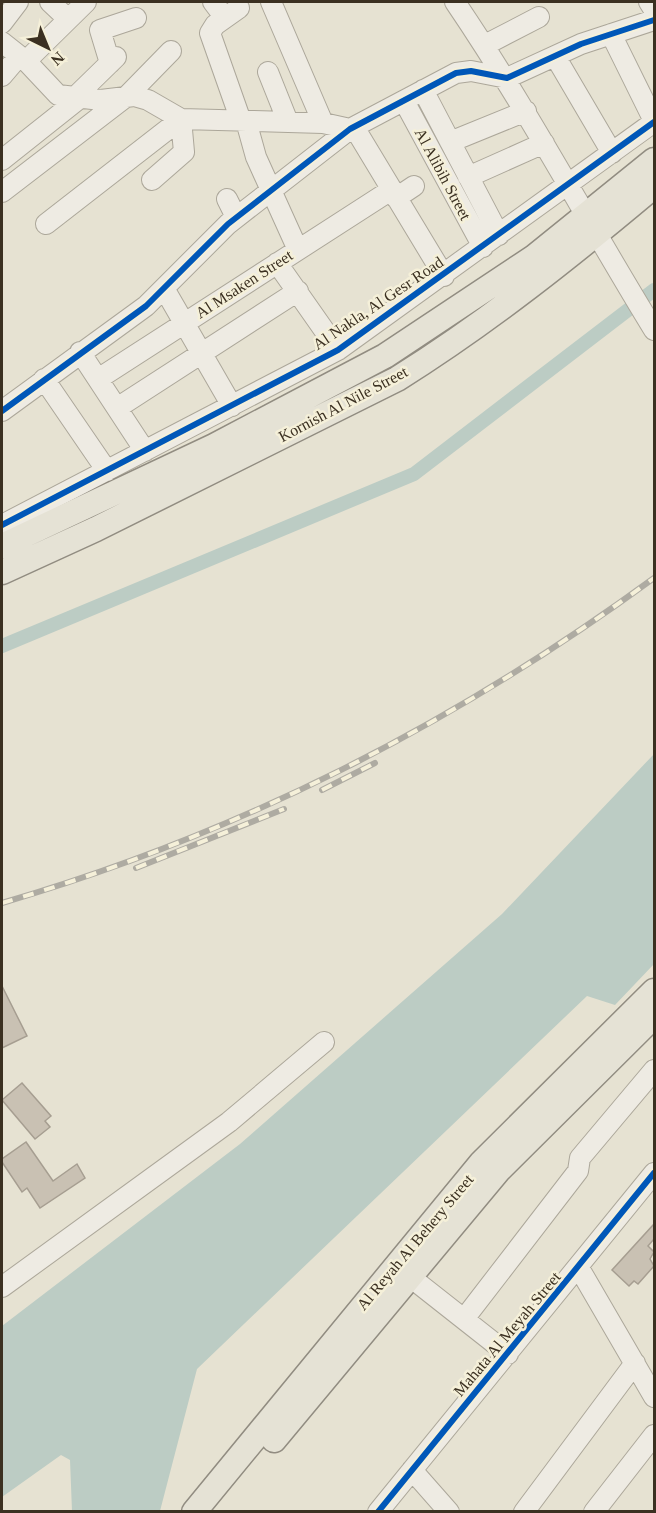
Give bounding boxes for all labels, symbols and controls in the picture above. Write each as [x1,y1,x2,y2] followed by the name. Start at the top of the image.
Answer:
[18,18,78,78] north arrow
[48,48,68,69] text: N
[412,125,475,223] street label: Al Alibih Street
[192,246,296,322] street label: Al Msaken Street
[310,253,446,353] street label: Al Nakla, Al Gesr Road
[276,363,411,445] street label: Kornish Al Nile Street
[353,1170,478,1314] street label: Al Reyah Al Behery Street
[450,1268,565,1400] street label: Mahata Al Meyah Street

